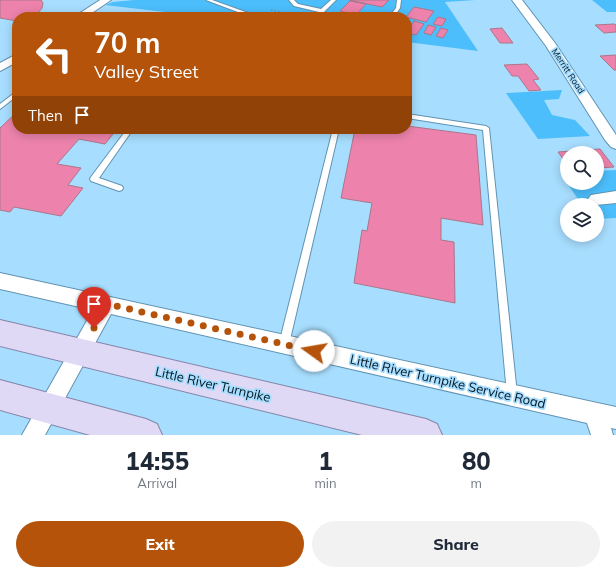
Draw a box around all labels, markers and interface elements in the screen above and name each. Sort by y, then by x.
text: 70 m [94,25,160,60]
icon: left [28,28,80,80]
street label: Merritt Road [550,46,587,95]
text: Valley Street [94,60,199,83]
icon: arrive [71,104,93,126]
text: Then [28,106,63,125]
map controls [560,146,604,242]
button: search [560,146,604,190]
button: layers [560,198,604,242]
pin [77,287,111,328]
icon: arrive [83,293,105,315]
position arrow [293,330,335,372]
street label: Little River Turnpike Service Road [349,351,547,411]
street label: Little River Turnpike [154,363,272,405]
text: 14:55 [125,446,189,476]
text: 1 [318,446,333,476]
text: 80 [462,446,491,476]
text: Arrival [137,475,177,491]
text: min [314,475,337,491]
text: m [471,475,482,491]
button: Exit [16,521,304,567]
button: Share [312,521,600,567]

